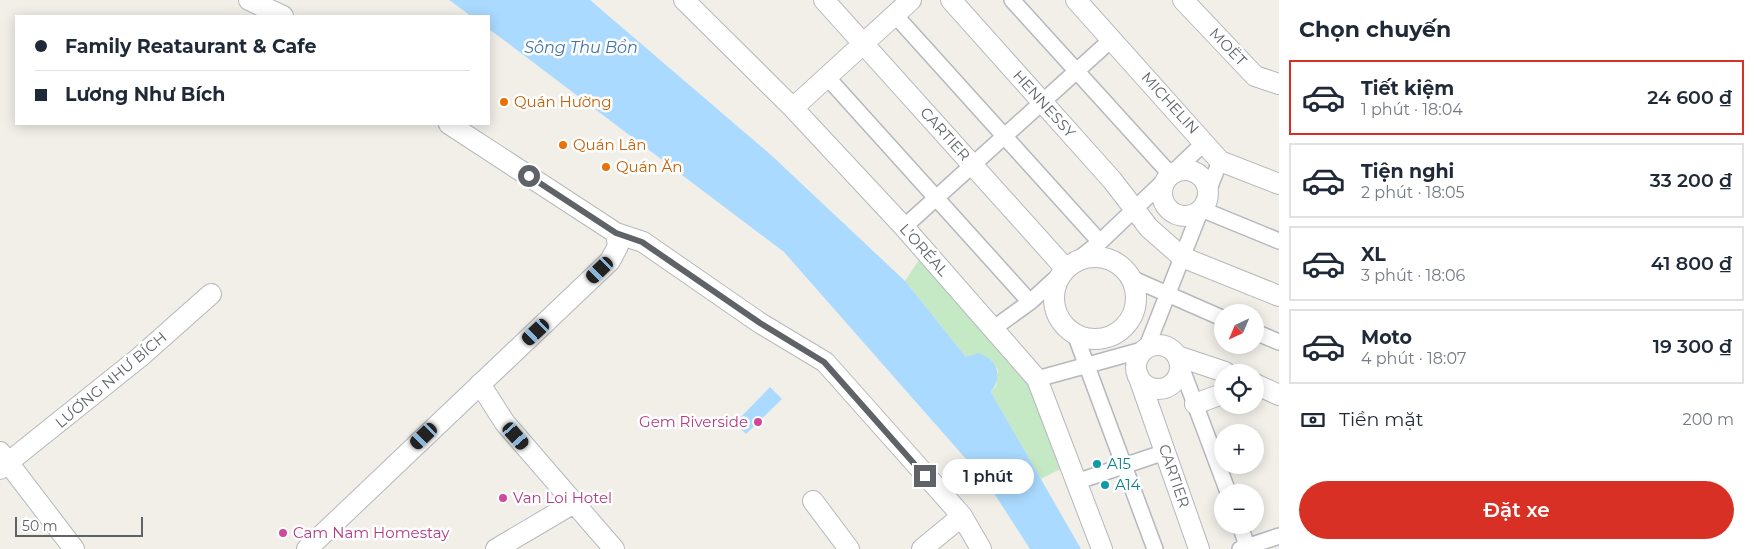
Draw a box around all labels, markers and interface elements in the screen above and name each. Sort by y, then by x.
text: Chọn chuyến [1299,16,1451,43]
street label: MOËT [1206,24,1251,70]
text: Family Reataurant & Cafe [65,35,317,58]
water label: Sông Thu Bồn [524,38,638,57]
street label: HENNESSY [1009,66,1080,142]
street label: MICHELIN [1137,68,1203,138]
icon: car [1301,75,1346,120]
text: Tiết kiệm [1361,77,1454,100]
text: Lương Như Bích [65,83,225,106]
text: 24 600 ₫ [1647,86,1732,109]
place label: Quán Hường [514,92,611,111]
marker: Quán Hường [498,96,510,108]
text: 1 phút · 18:04 [1361,100,1463,119]
street label: CARTIER [916,103,975,165]
place label: Quán Lân [573,135,646,154]
marker: Quán Lân [557,139,569,151]
place label: Quán Ăn [616,157,682,176]
icon: car [1301,158,1346,203]
text: Tiện nghi [1361,160,1454,183]
marker: Quán Ăn [600,161,612,173]
route start [518,165,540,187]
text: 33 200 ₫ [1650,169,1732,192]
text: 2 phút · 18:05 [1361,183,1465,202]
street label: L’ORÉAL [896,219,953,280]
icon: car [1301,241,1346,286]
text: XL [1361,243,1386,266]
text: 41 800 ₫ [1651,252,1732,275]
car [583,254,616,286]
text: 3 phút · 18:06 [1361,266,1465,285]
north arrow [1214,304,1264,354]
map controls [1214,304,1264,534]
car [519,316,552,348]
icon: car [1301,324,1346,369]
text: Moto [1361,326,1412,349]
street label: LƯƠNG NHƯ BÍCH [51,327,170,432]
text: 19 300 ₫ [1653,335,1732,358]
text: 4 phút · 18:07 [1361,349,1466,368]
button: locate [1214,364,1264,414]
icon: cash [1299,406,1327,434]
text: Tiền mặt [1339,408,1423,431]
text: 200 m [1683,410,1734,429]
place label: Gem Riverside [639,412,748,431]
marker: Gem Riverside [752,416,764,428]
car [407,420,440,452]
car [500,420,531,452]
button: + [1214,424,1264,474]
street label: CARTIER [1155,442,1194,510]
place label: A15 [1107,454,1131,473]
callout: 1 phút [942,458,1035,494]
marker: A15 [1091,458,1103,470]
route end [914,465,936,487]
text: 1 phút [963,467,1013,486]
place label: A14 [1115,475,1141,494]
marker: A14 [1099,479,1111,491]
button: Đặt xe [1299,481,1734,539]
button: − [1214,484,1264,534]
place label: Van Loi Hotel [513,488,612,507]
marker: Van Loi Hotel [497,492,509,504]
scale bar [15,514,142,537]
text: 50 m [22,517,58,535]
place label: Cam Nam Homestay [293,523,450,542]
marker: Cam Nam Homestay [277,527,289,539]

